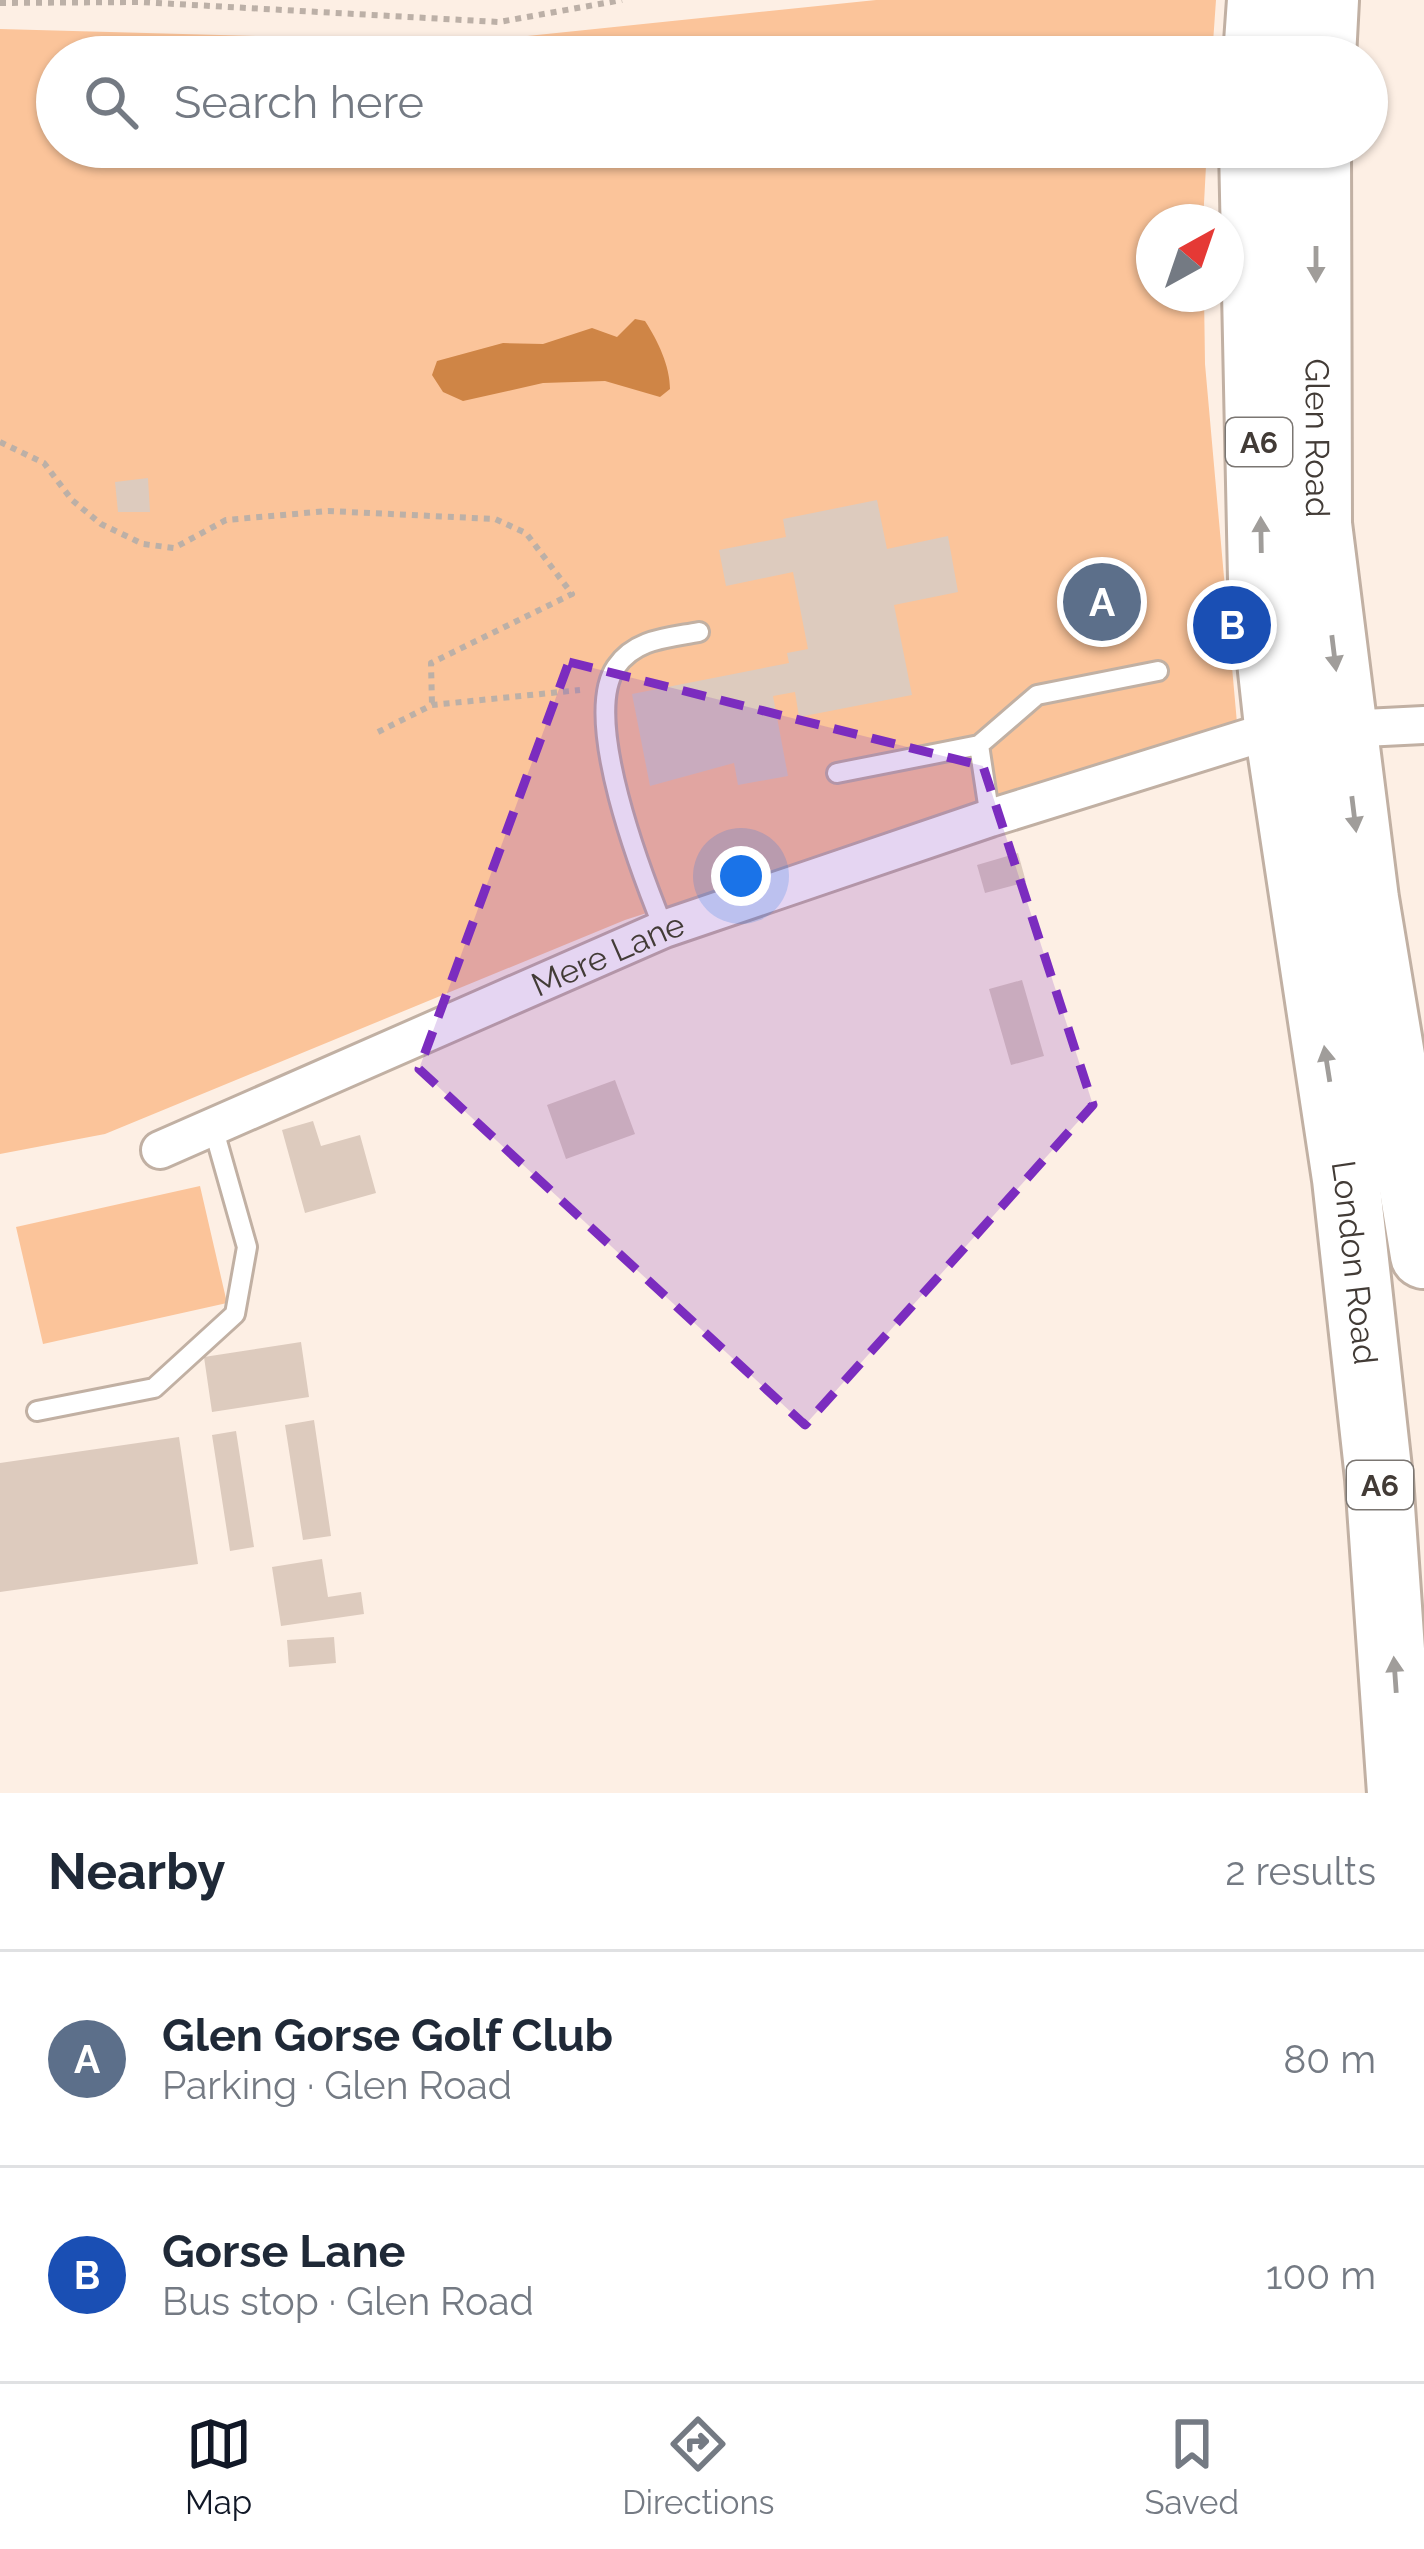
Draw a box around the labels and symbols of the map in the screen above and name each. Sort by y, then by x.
north arrow [1136,204,1244,312]
one-way arrow [1306,246,1326,284]
street label: Glen Road [1298,359,1337,517]
road number: A6 [1226,418,1292,466]
one-way arrow [1252,515,1271,553]
pin: A [1063,557,1141,647]
pin: B [1193,580,1271,670]
one-way arrow [1324,635,1343,672]
one-way arrow [1345,796,1364,833]
your location [711,846,771,906]
street label: Mere Lane [525,904,689,1004]
one-way arrow [1317,1045,1336,1082]
street label: London Road [1324,1158,1386,1366]
road number: A6 [1347,1461,1413,1509]
one-way arrow [1386,1656,1405,1693]

